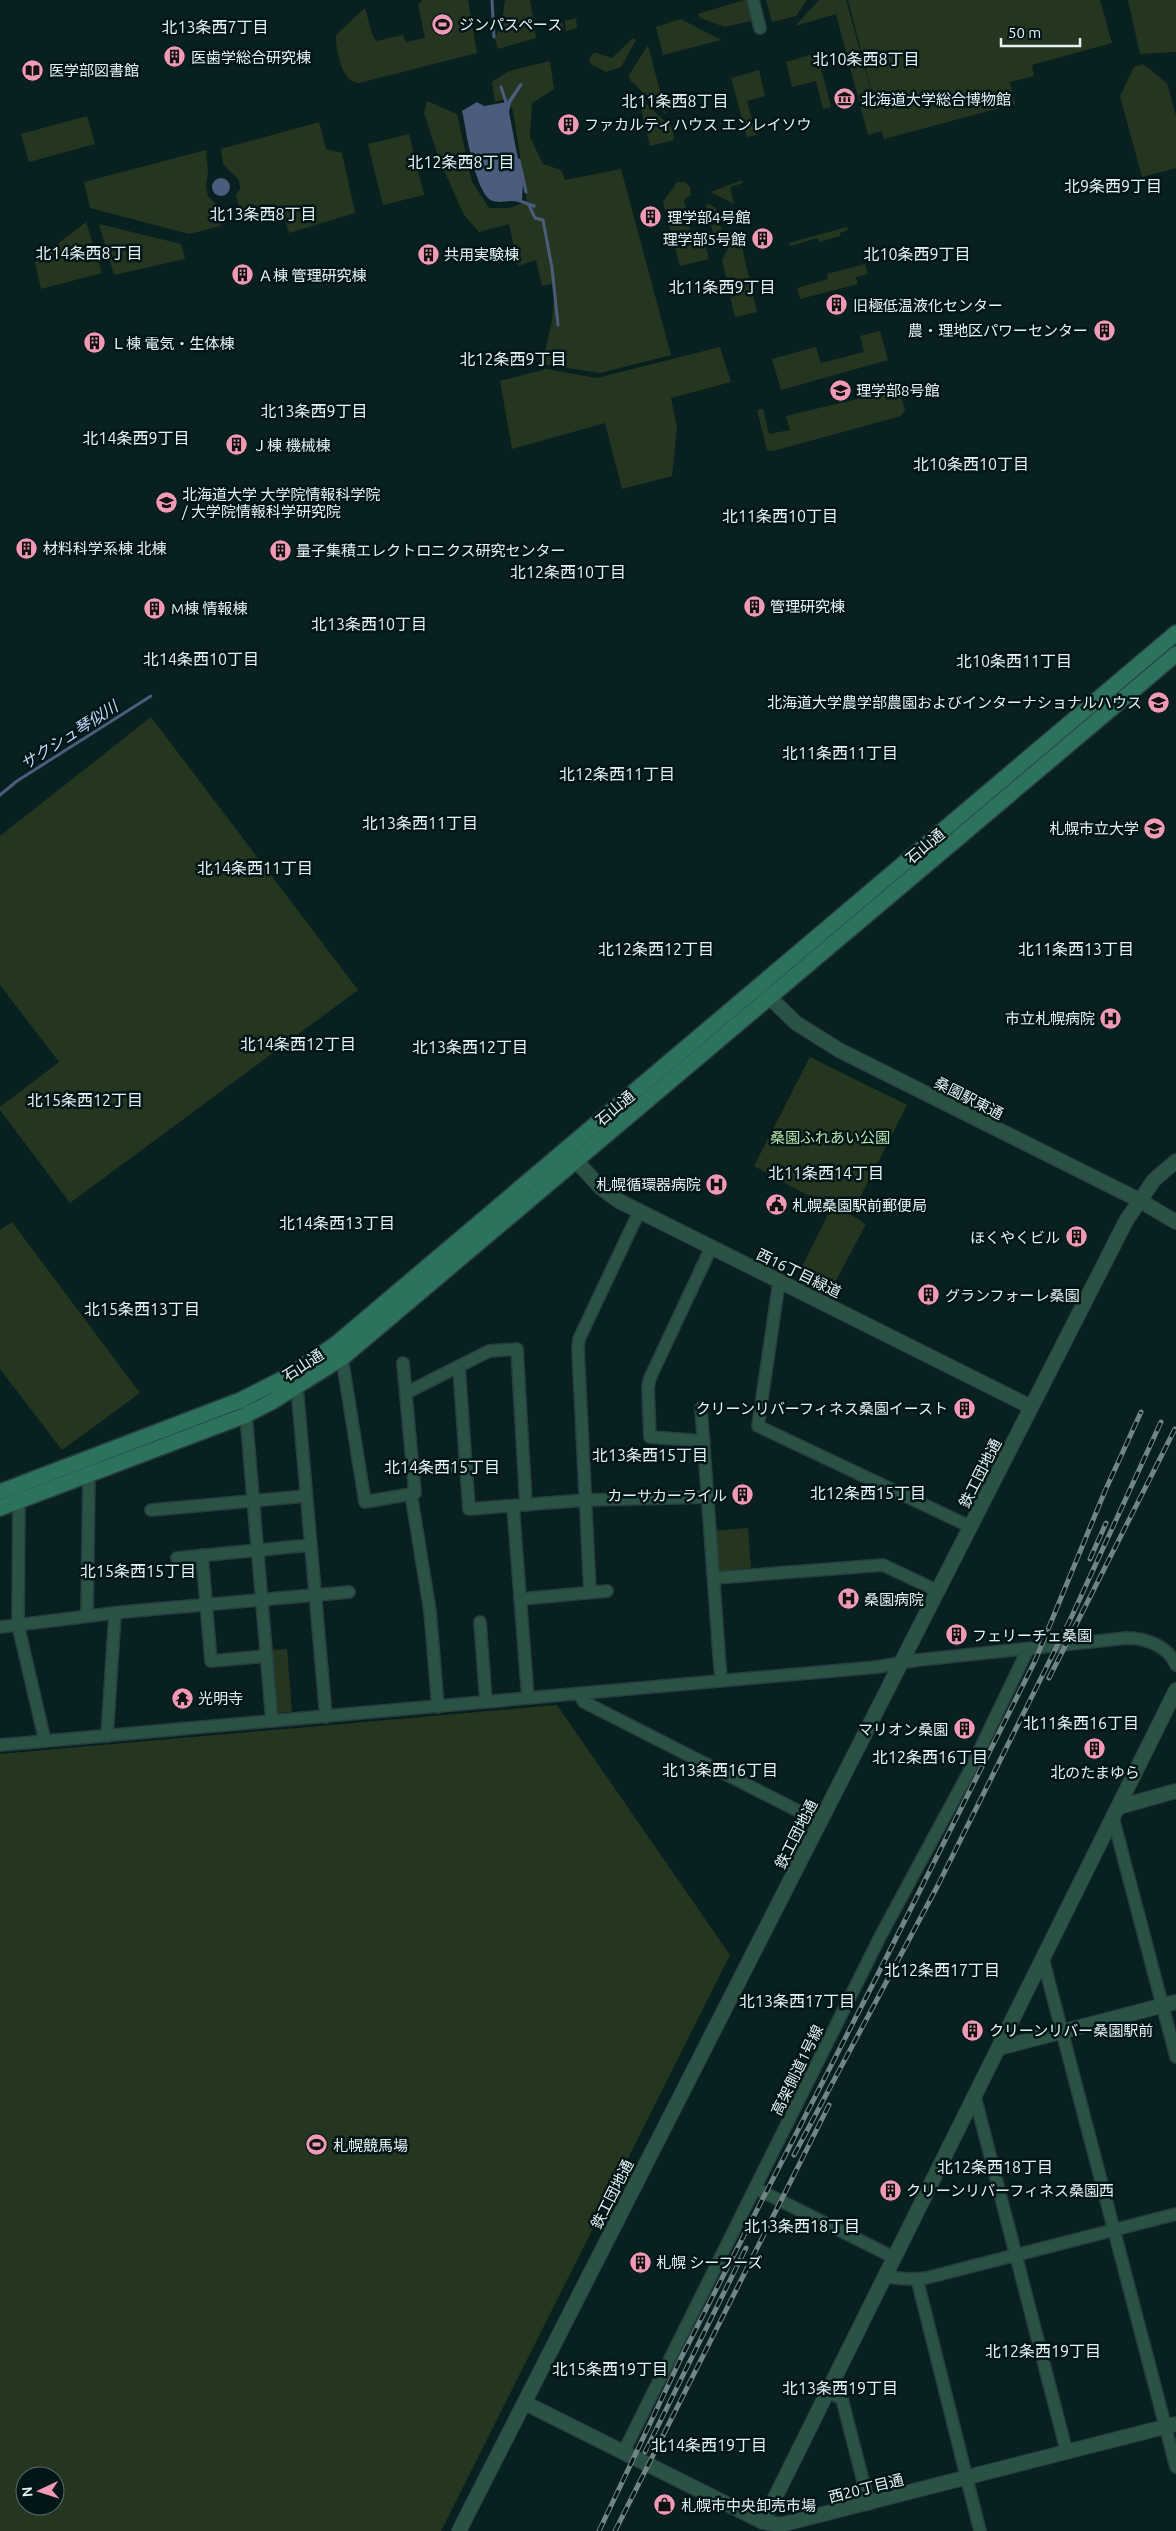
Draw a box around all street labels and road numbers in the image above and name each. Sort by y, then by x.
street label: 石山通 [902,825,948,867]
street label: 桑園駅東通 [932,1073,1006,1123]
street label: 石山通 [592,1087,638,1129]
street label: 西16丁目緑道 [754,1245,844,1301]
street label: 石山通 [279,1346,327,1384]
street label: 鉄工団地通 [955,1436,1005,1510]
street label: 鉄工団地通 [771,1797,821,1871]
street label: 高架側道1号線 [768,2022,826,2118]
street label: 鉄工団地通 [587,2157,637,2231]
street label: 西20丁目通 [827,2470,905,2506]

